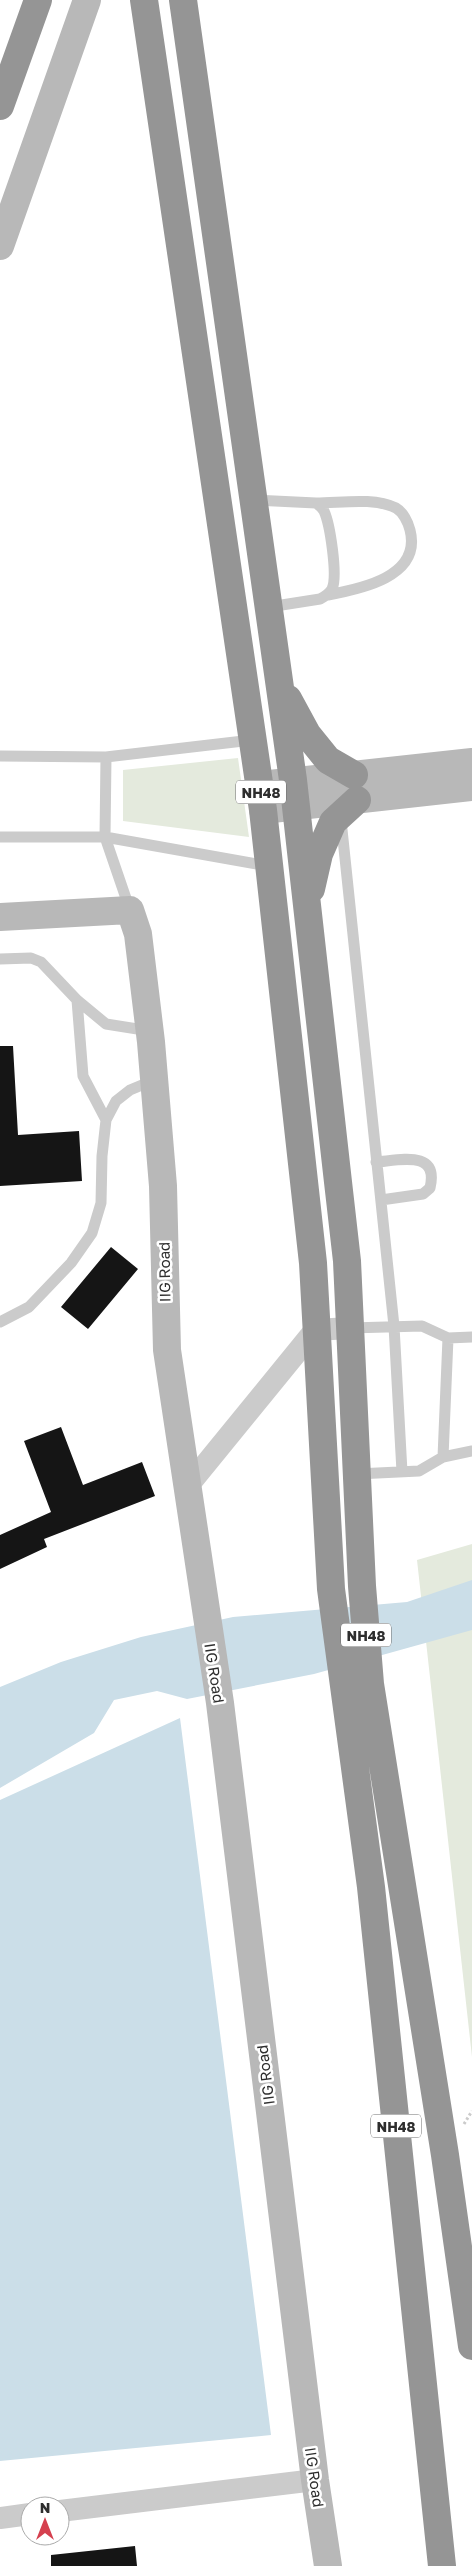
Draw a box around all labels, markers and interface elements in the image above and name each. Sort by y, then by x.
road number: NH48 [236,780,286,804]
street label: IIG Road [154,1242,174,1302]
road number: NH48 [341,1624,391,1646]
street label: IIG Road [201,1642,229,1704]
street label: IIG Road [252,2044,278,2106]
road number: NH48 [371,2114,421,2138]
street label: IIG Road [302,2446,328,2508]
north arrow [20,2496,70,2546]
text: N [40,2499,50,2516]

